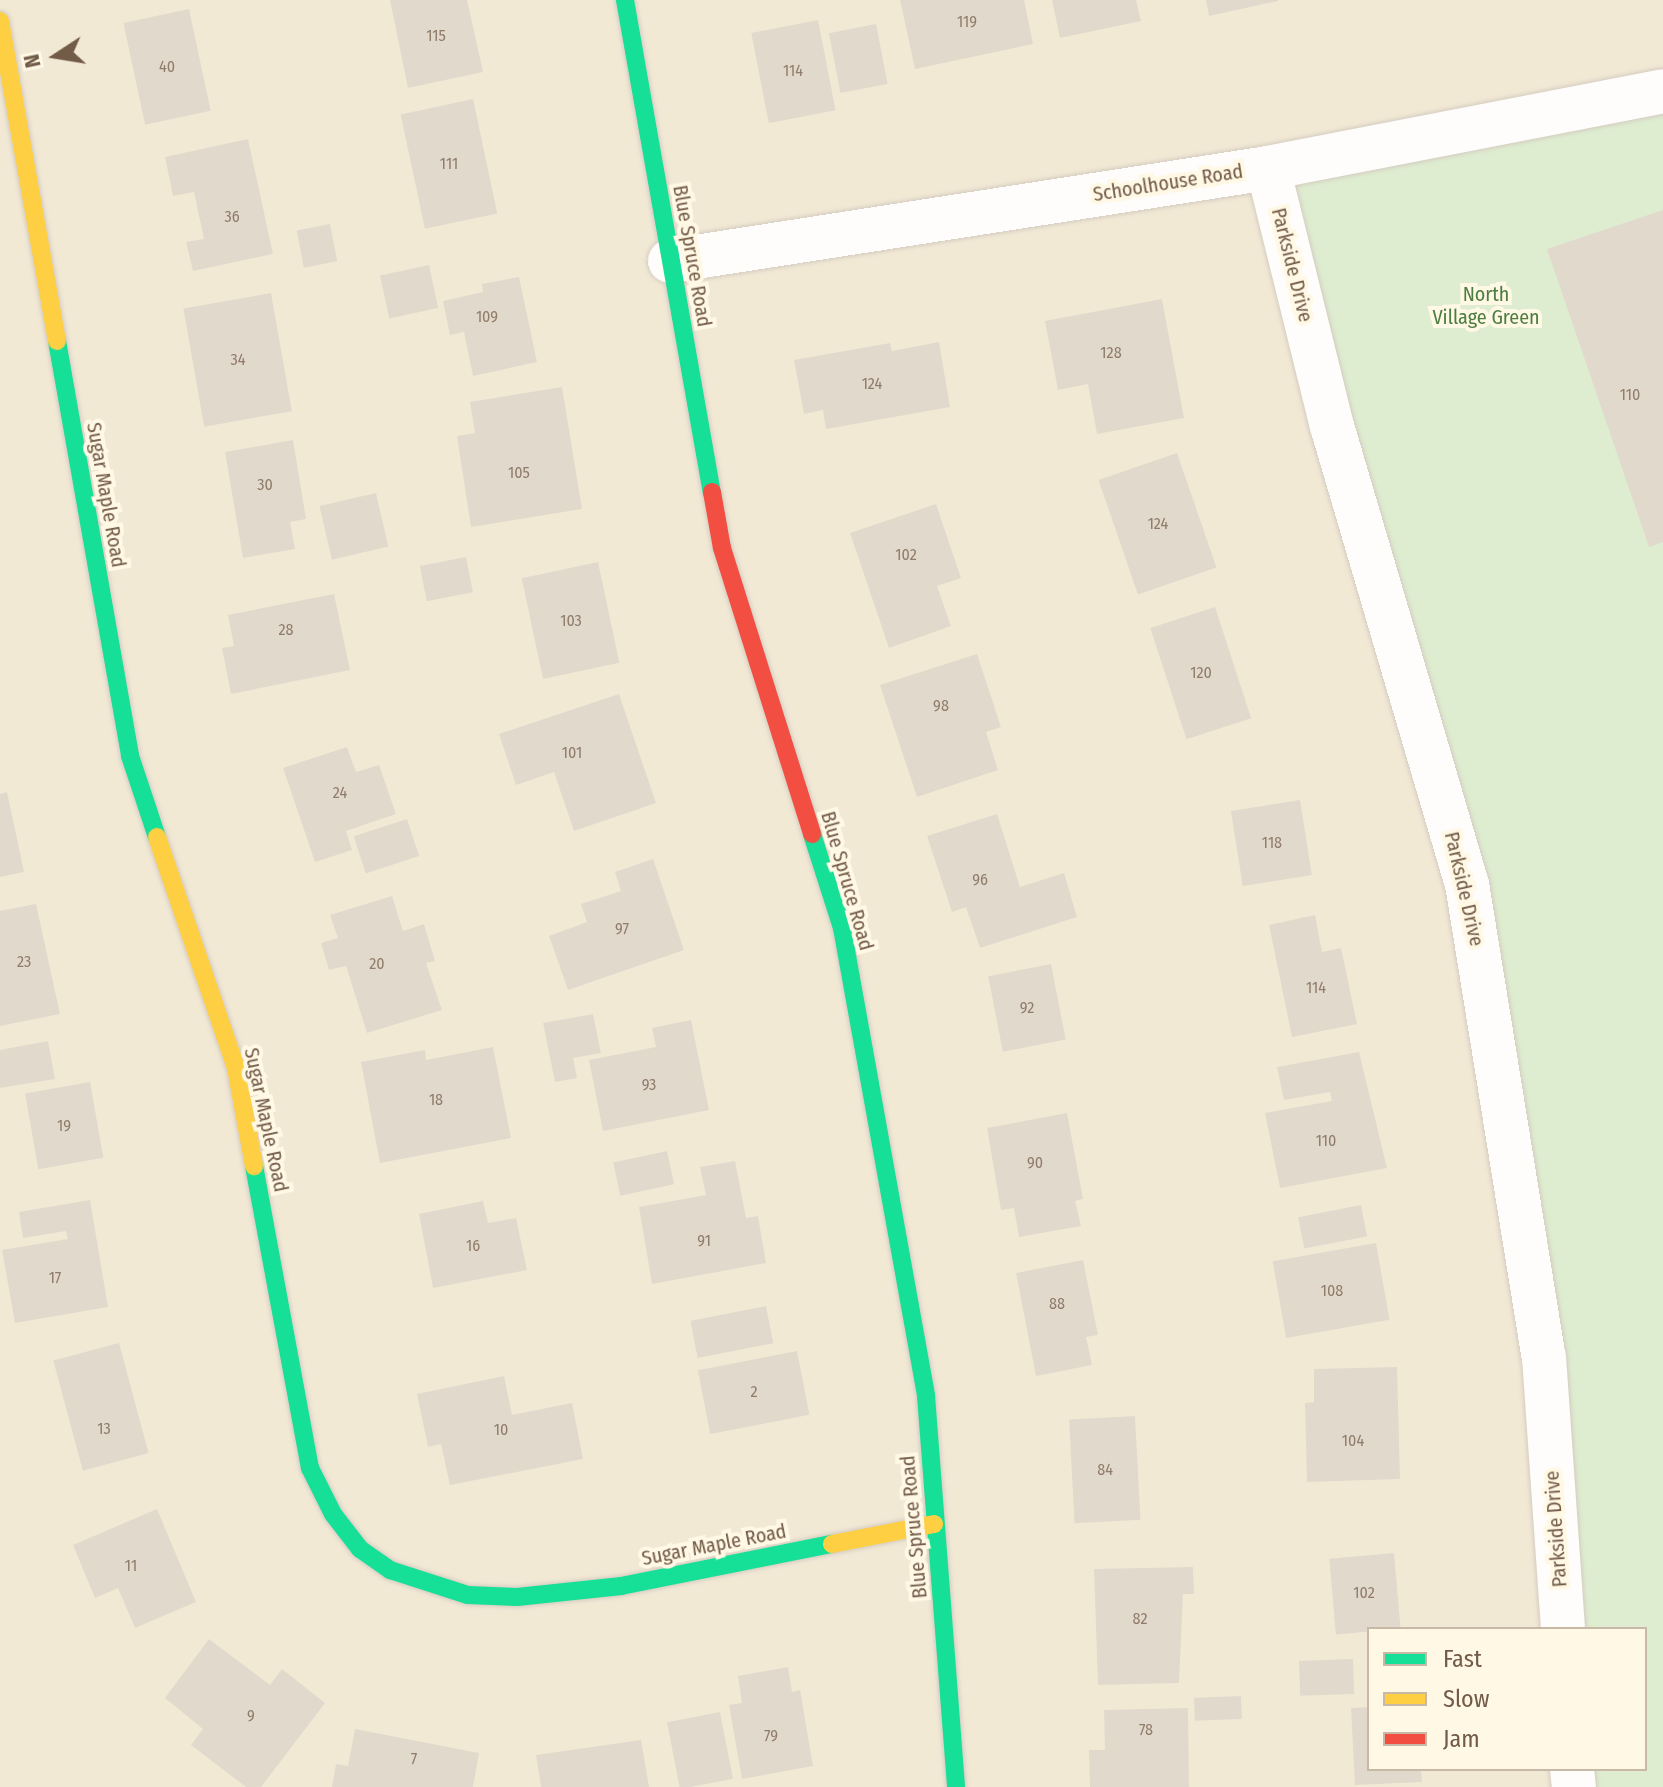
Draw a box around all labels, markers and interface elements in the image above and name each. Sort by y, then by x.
house number: 119 [957,12,977,32]
north arrow [16,16,96,96]
house number: 115 [426,26,446,46]
text: N [17,52,47,70]
house number: 40 [159,57,175,77]
house number: 114 [783,61,803,81]
house number: 111 [440,154,458,174]
street label: Schoolhouse Road [1091,159,1245,207]
street label: Blue Spruce Road [668,183,716,329]
street label: Parkside Drive [1266,206,1318,324]
house number: 36 [224,207,240,227]
park label: North Village Green [1432,283,1540,330]
house number: 109 [476,307,498,327]
house number: 128 [1100,343,1122,363]
house number: 34 [231,350,245,370]
house number: 124 [862,374,882,394]
house number: 110 [1620,385,1640,405]
street label: Sugar Maple Road [81,421,131,569]
house number: 105 [508,463,530,483]
house number: 30 [257,475,273,495]
house number: 124 [1148,514,1168,534]
house number: 102 [895,545,917,565]
house number: 103 [560,611,582,631]
house number: 28 [278,620,294,640]
house number: 120 [1190,663,1212,683]
house number: 98 [933,696,949,716]
house number: 101 [562,743,582,763]
house number: 24 [333,783,347,803]
street label: Blue Spruce Road [816,809,878,953]
street label: Parkside Drive [1439,829,1489,949]
house number: 118 [1262,833,1282,853]
house number: 96 [972,870,988,890]
house number: 97 [615,919,629,939]
house number: 23 [17,952,31,972]
house number: 20 [369,954,385,974]
house number: 114 [1306,978,1326,998]
house number: 92 [1020,998,1034,1018]
street label: Sugar Maple Road [239,1046,293,1194]
house number: 93 [642,1075,656,1095]
house number: 18 [429,1090,443,1110]
house number: 19 [57,1116,71,1136]
house number: 110 [1316,1131,1336,1151]
house number: 90 [1027,1153,1043,1173]
house number: 91 [697,1231,711,1251]
house number: 16 [466,1236,480,1256]
house number: 17 [49,1268,61,1288]
house number: 108 [1321,1281,1343,1301]
house number: 88 [1049,1294,1065,1314]
house number: 2 [750,1382,758,1402]
house number: 13 [97,1419,111,1439]
house number: 10 [494,1420,508,1440]
house number: 104 [1342,1431,1364,1451]
street label: Blue Spruce Road [896,1454,932,1600]
house number: 84 [1097,1460,1113,1480]
street label: Parkside Drive [1540,1470,1572,1588]
street label: Sugar Maple Road [640,1519,788,1571]
house number: 11 [125,1556,137,1576]
house number: 102 [1353,1583,1375,1603]
house number: 82 [1133,1609,1147,1629]
legend [1367,1627,1647,1771]
text: Fast [1443,1645,1482,1673]
text: Slow [1443,1685,1489,1713]
house number: 9 [247,1706,255,1726]
house number: 78 [1139,1720,1153,1740]
text: Jam [1443,1725,1480,1753]
house number: 79 [764,1726,778,1746]
house number: 7 [411,1749,417,1769]

